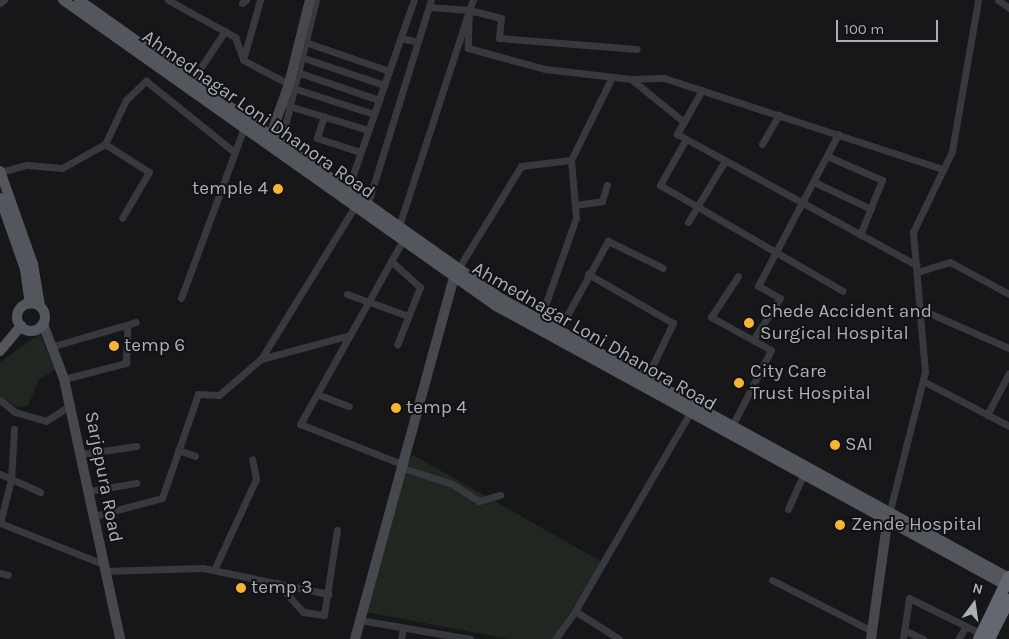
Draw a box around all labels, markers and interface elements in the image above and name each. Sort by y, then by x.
scale bar [839,10,942,42]
text: 100 m [844,20,884,38]
street label: Ahmednagar Loni Dhanora Road [137,26,379,204]
place label: temple 4 [192,178,268,200]
marker: temple 4 [272,183,284,195]
street label: Ahmednagar Loni Dhanora Road [468,258,720,416]
place label: Chede Accident and Surgical Hospital [760,301,932,345]
marker: Chede Accident and Surgical Hospital [742,316,756,330]
place label: temp 6 [124,335,185,357]
marker: temp 6 [108,340,120,352]
place label: City Care Trust Hospital [750,361,871,405]
marker: City Care Trust Hospital [732,376,746,390]
place label: temp 4 [406,397,467,419]
marker: temp 4 [390,402,402,414]
street label: Sarjepura Road [79,410,127,544]
place label: SAI [845,434,873,456]
marker: SAI [829,439,841,451]
place label: Zende Hospital [851,514,982,536]
marker: Zende Hospital [833,518,847,532]
place label: temp 3 [251,577,313,599]
north arrow [949,579,999,629]
text: N [971,579,985,598]
marker: temp 3 [235,582,247,594]

